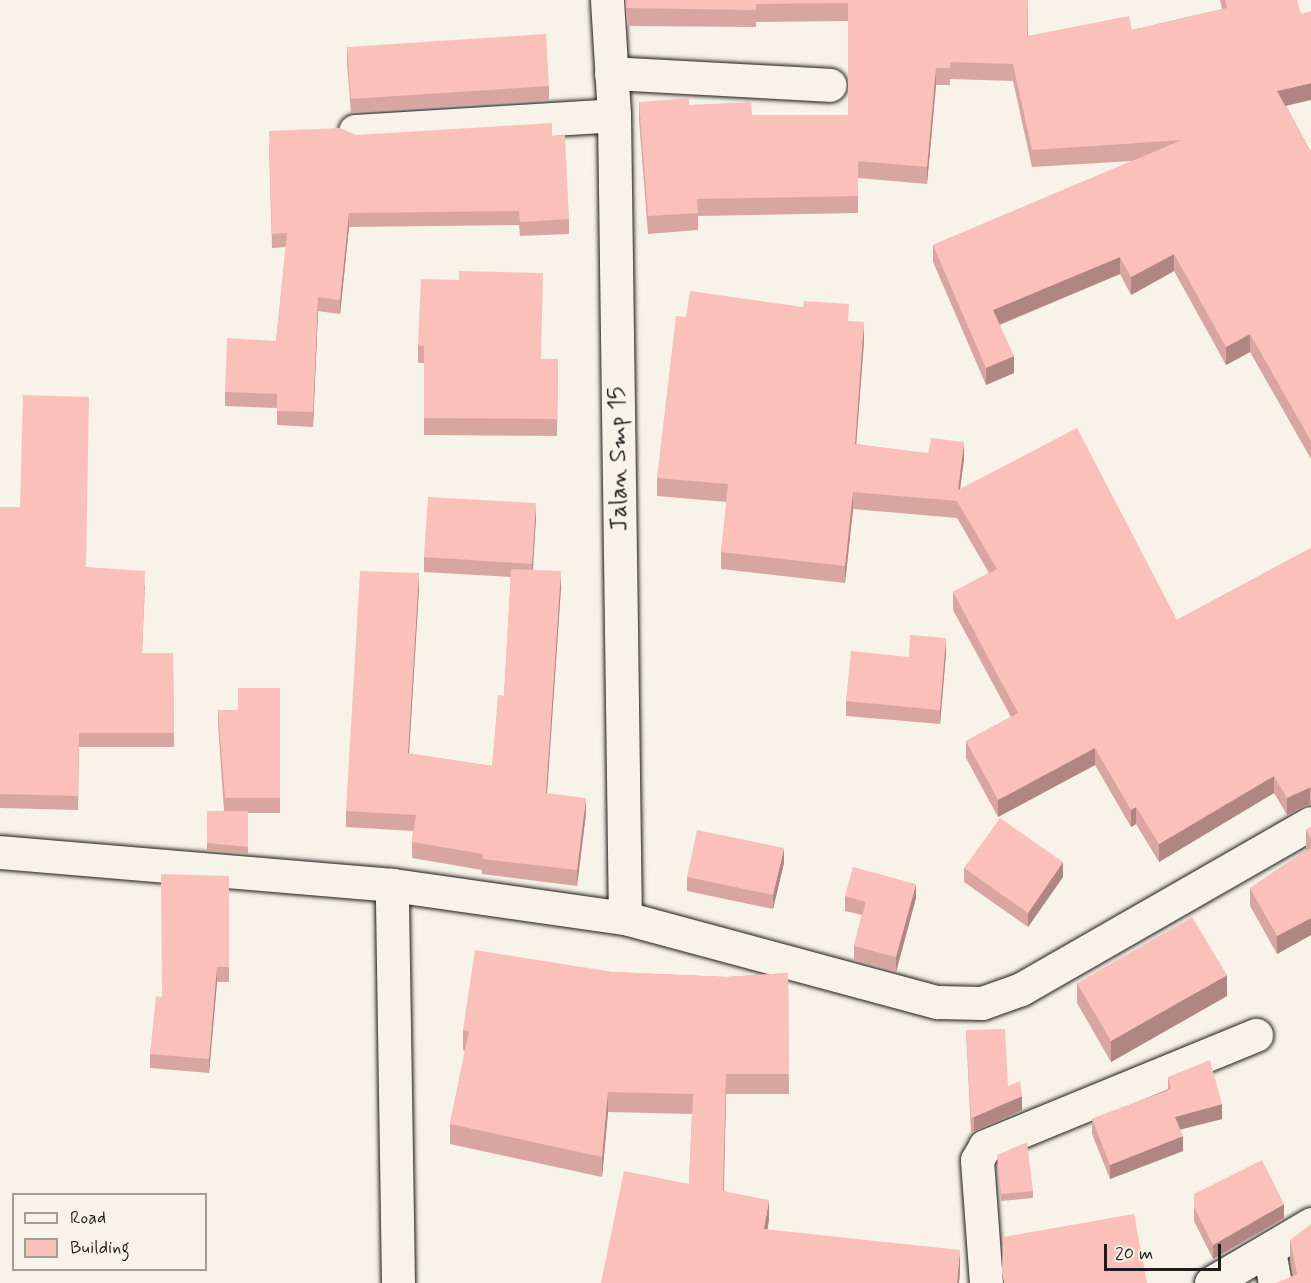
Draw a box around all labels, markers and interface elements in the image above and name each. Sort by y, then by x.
street label: Jalan Smp 15 [603,386,635,532]
legend [12,1193,207,1271]
text: Road [70,1206,106,1230]
scale bar [1107,1232,1224,1270]
text: Building [70,1236,130,1260]
text: 20 m [1115,1242,1153,1266]

